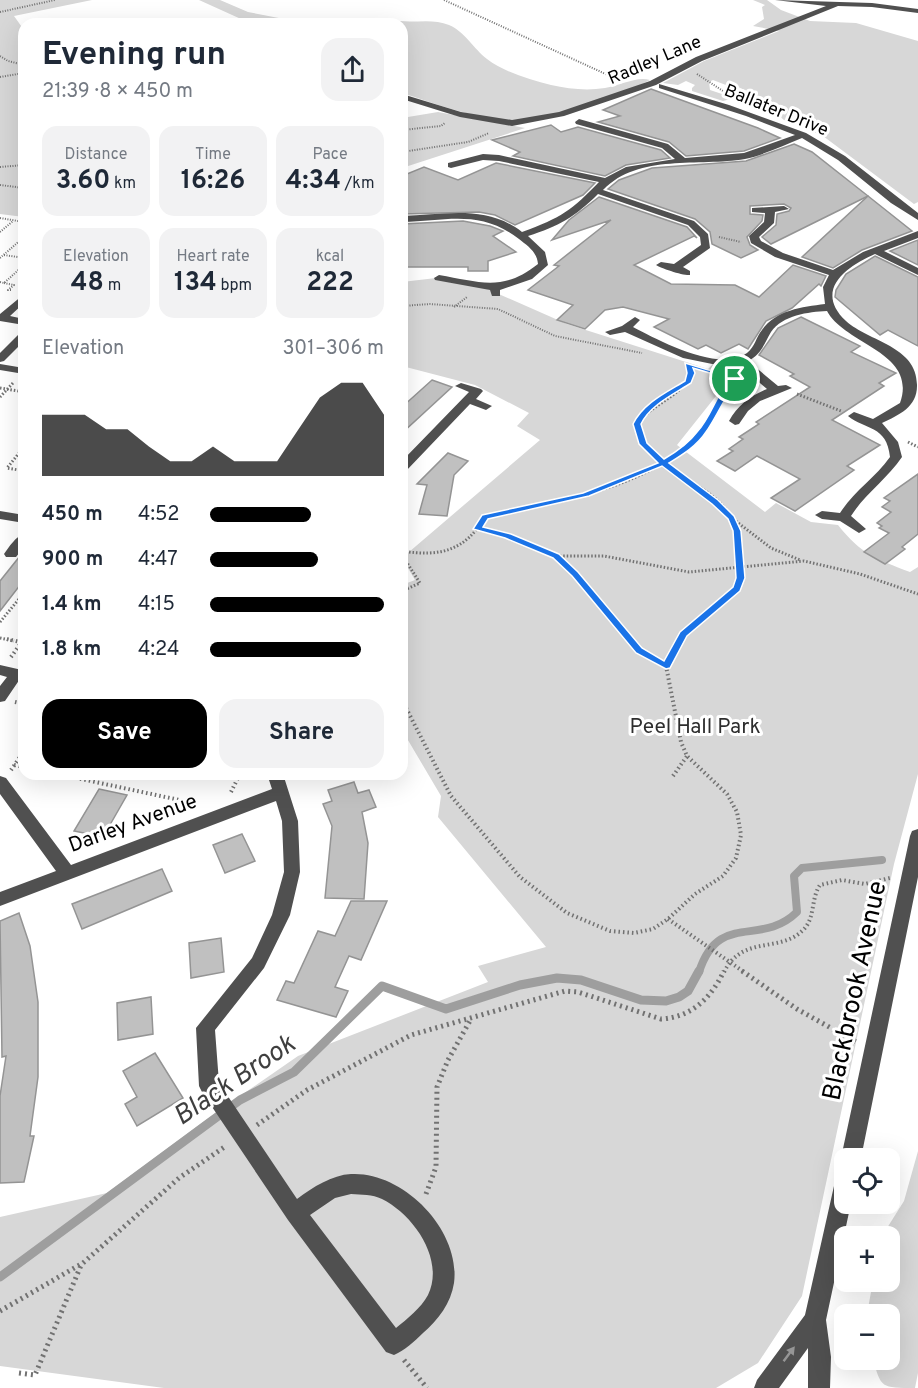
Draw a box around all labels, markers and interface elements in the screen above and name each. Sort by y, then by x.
street label: Radley Lane [605,31,705,91]
text: Evening run [42,35,226,77]
button: share [321,38,384,101]
text: 21:39 · 8 × 450 m [42,79,193,105]
street label: Ballater Drive [720,80,832,142]
text: Distance [65,145,127,165]
text: Time [195,145,231,165]
text: Pace [312,145,348,165]
text: 3.60 [56,165,110,198]
text: 16:26 [181,165,245,198]
text: 4:34 [286,165,341,198]
text: km [110,174,136,194]
text: /km [341,174,374,194]
text: Elevation [63,247,129,267]
text: Heart rate [176,247,250,267]
text: kcal [316,247,344,267]
text: 48 [71,267,104,300]
text: 134 [174,267,217,300]
text: 222 [306,267,354,300]
text: m [104,276,121,296]
text: bpm [217,276,252,296]
text: Elevation [42,336,124,362]
text: 301–306 m [283,336,384,362]
pin [709,353,760,404]
icon: arrive [718,362,751,395]
text: 450 m [42,502,103,528]
text: 4:52 [138,502,179,528]
text: 900 m [42,547,103,573]
text: 4:47 [138,547,178,573]
text: 1.4 km [42,592,102,618]
text: 4:15 [138,592,175,618]
text: 1.8 km [42,637,101,663]
text: 4:24 [138,637,179,663]
button: Save [42,699,207,768]
button: Share [219,699,384,768]
park label: Peel Hall Park [629,714,761,741]
street label: Darley Avenue [65,788,201,860]
street label: Blackbrook Avenue [817,878,895,1104]
water label: Black Brook [168,1027,303,1134]
map controls [834,1148,900,1370]
button: locate [834,1148,900,1214]
button: + [834,1226,900,1292]
button: − [834,1304,900,1370]
one-way arrow [783,1346,795,1361]

